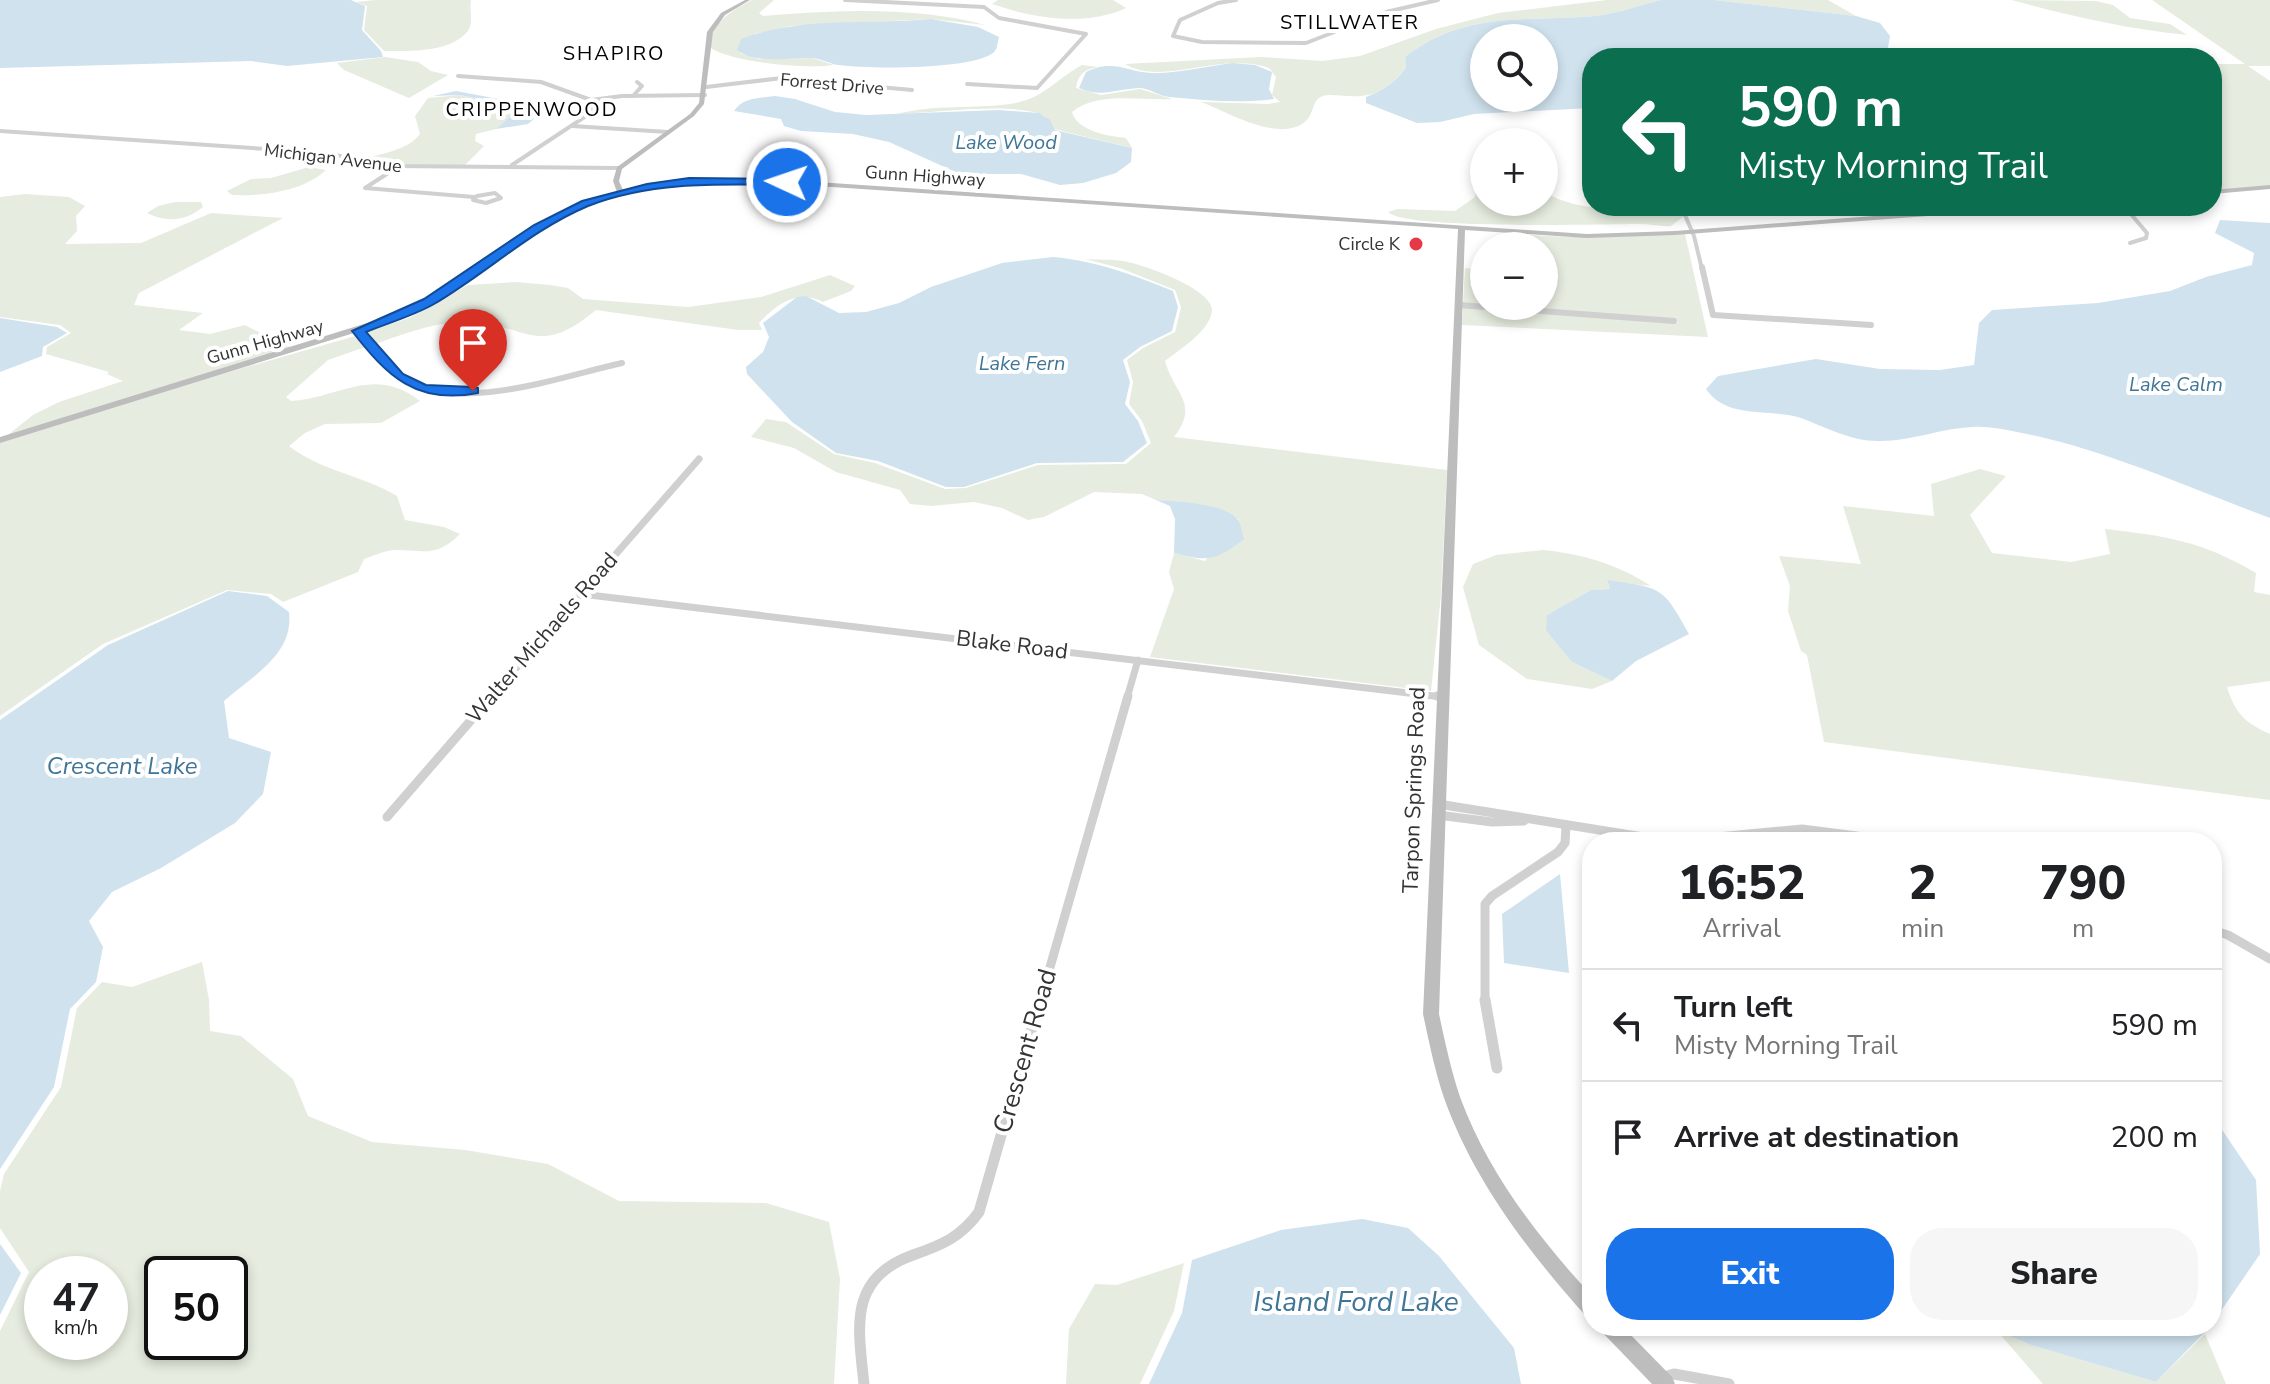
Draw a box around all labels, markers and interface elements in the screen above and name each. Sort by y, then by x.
district label: STILLWATER [1280,9,1420,36]
map controls [1470,24,1558,320]
button: search [1470,24,1558,112]
district label: SHAPIRO [563,40,665,67]
street label: Forrest Drive [779,68,885,100]
text: 590 m [1738,69,1903,146]
icon: left [1606,80,1710,184]
district label: CRIPPENWOOD [446,96,618,123]
button: + [1470,128,1558,216]
water label: Lake Wood [955,129,1057,156]
street label: Michigan Avenue [263,138,403,178]
position arrow [745,140,829,224]
text: Misty Morning Trail [1738,142,2048,191]
street label: Gunn Highway [864,160,987,192]
place label: Circle K [1338,232,1401,256]
button: − [1470,232,1558,320]
marker: Circle K [1407,235,1425,253]
pin [439,309,507,391]
street label: Gunn Highway [204,314,327,370]
icon: arrive [451,321,495,365]
water label: Lake Fern [979,350,1065,377]
water label: Lake Calm [2129,371,2223,398]
street label: Walter Michaels Road [459,546,625,730]
street label: Blake Road [954,623,1070,667]
street label: Tarpon Springs Road [1395,686,1433,894]
water label: Crescent Lake [47,750,198,782]
text: 16:52 [1678,850,1805,916]
text: 2 [1908,850,1937,916]
text: 790 [2040,850,2126,916]
text: Arrival [1702,911,1781,946]
text: min [1901,911,1944,946]
text: m [2072,911,2094,946]
street label: Crescent Road [985,965,1065,1137]
text: Turn left [1674,987,1792,1028]
icon: left [1606,1003,1650,1047]
text: 590 m [2111,1005,2198,1046]
text: Misty Morning Trail [1674,1028,1898,1063]
icon: arrive [1606,1115,1650,1159]
text: Arrive at destination [1674,1117,1959,1158]
text: 200 m [2111,1117,2198,1158]
button: Exit [1606,1228,1894,1320]
button: Share [1910,1228,2198,1320]
speed limit sign: 50 [144,1256,248,1360]
text: 47 [52,1271,100,1325]
water label: Island Ford Lake [1253,1283,1459,1321]
text: km/h [54,1314,98,1341]

